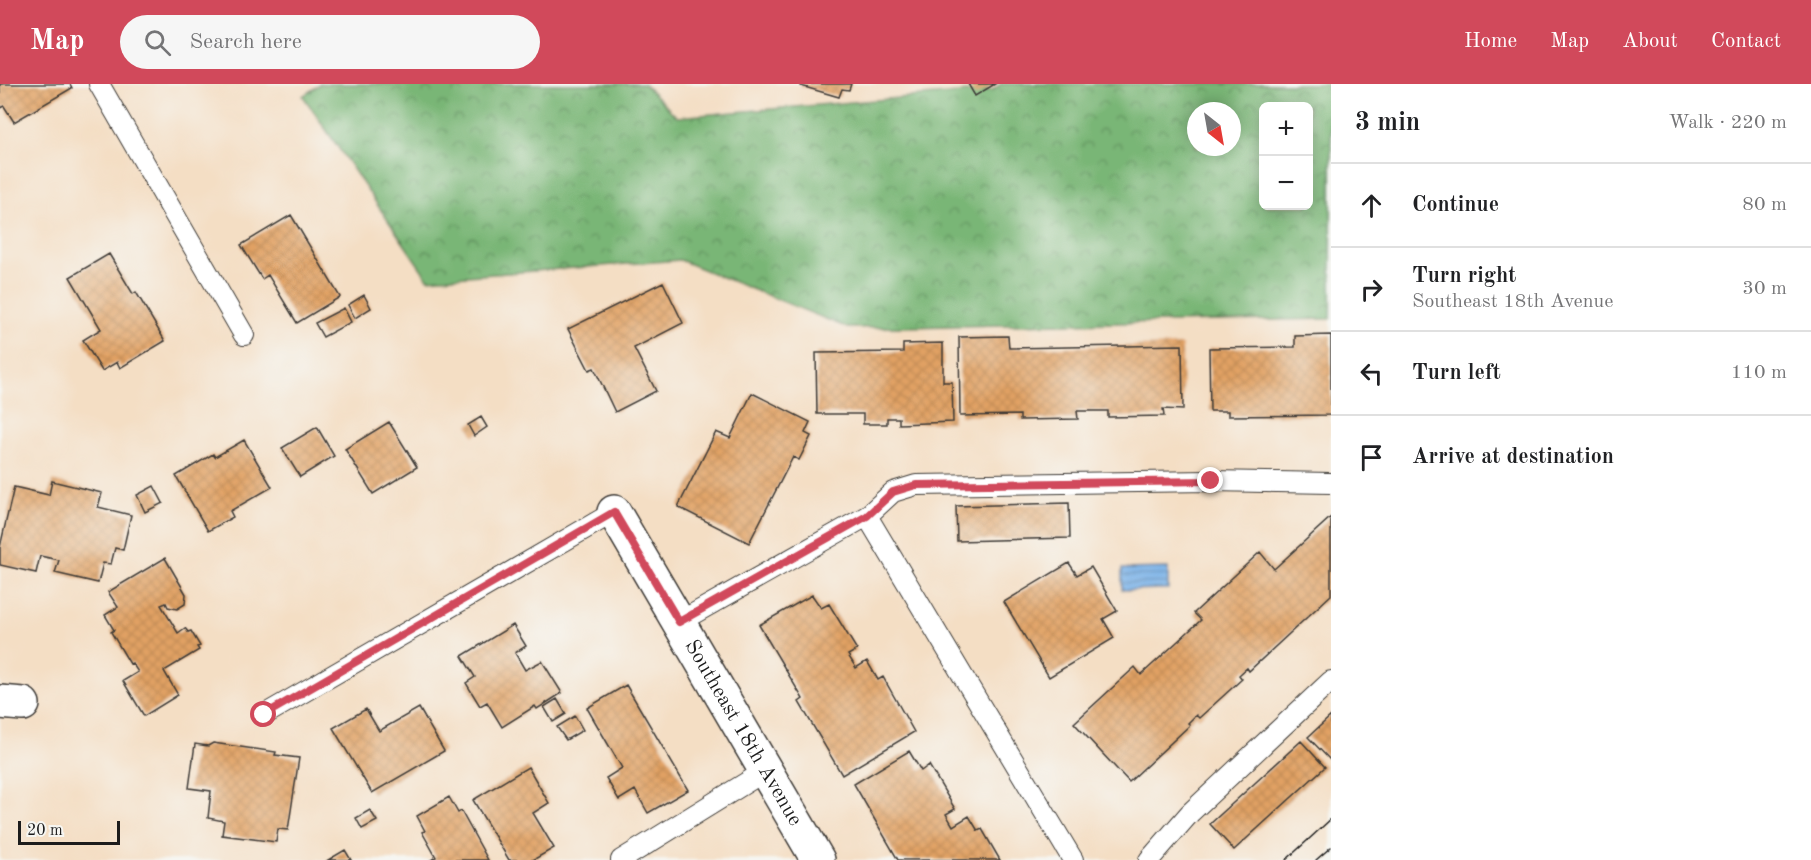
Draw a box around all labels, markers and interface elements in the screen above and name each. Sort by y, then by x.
search box [120,15,540,69]
icon: search [141,26,174,59]
text: Map [30,28,84,56]
text: Search here [189,31,302,53]
text: Home [1464,31,1517,52]
text: Map [1550,31,1589,52]
text: About [1622,31,1678,52]
text: Contact [1711,31,1781,52]
north arrow [1187,102,1241,156]
map controls [1259,102,1313,210]
button: + [1259,102,1313,156]
text: 3 min [1355,110,1420,136]
text: Walk · 220 m [1668,113,1787,133]
button: − [1259,156,1313,210]
icon: ahead [1355,189,1388,222]
text: Continue [1412,194,1499,216]
text: 80 m [1742,195,1787,215]
text: Turn right [1412,265,1516,287]
icon: right [1355,273,1388,306]
text: 30 m [1742,279,1787,299]
text: Southeast 18th Avenue [1412,292,1613,312]
icon: left [1355,357,1388,390]
text: Turn left [1412,362,1501,384]
text: 110 m [1731,363,1787,383]
icon: arrive [1355,441,1388,474]
text: Arrive at destination [1412,446,1614,468]
route end [1197,467,1223,493]
street label: Southeast 18th Avenue [681,636,806,829]
route start [250,701,276,727]
scale bar [18,818,120,846]
text: 20 m [27,823,63,839]

